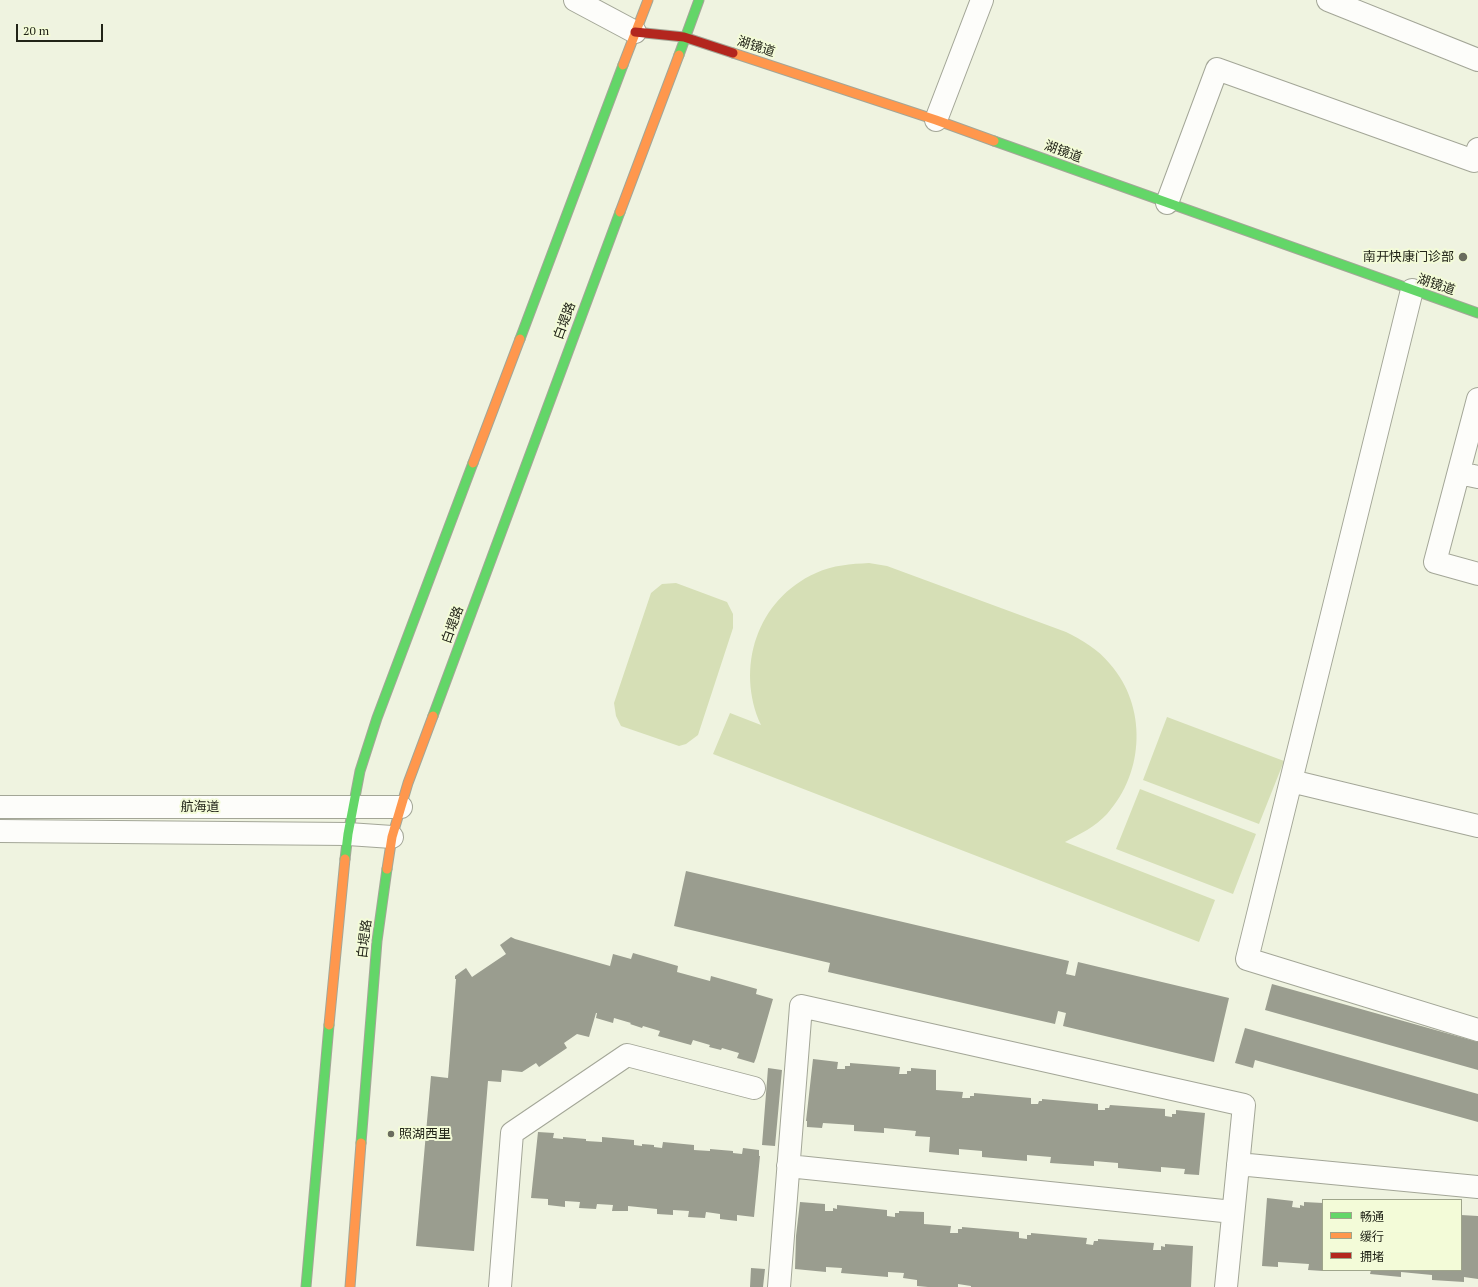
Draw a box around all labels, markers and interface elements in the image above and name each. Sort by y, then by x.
scale bar [18,16,105,42]
text: 20 m [23,23,49,38]
street label: 湖镜道 [735,34,777,60]
street label: 湖镜道 [1042,138,1084,166]
place label: 南开快康门诊部 [1363,249,1454,265]
marker: 南开快康门诊部 [1457,251,1469,263]
street label: 湖镜道 [1415,271,1457,299]
street label: 白堤路 [551,300,579,342]
street label: 白堤路 [439,604,467,646]
street label: 航海道 [181,799,219,815]
street label: 白堤路 [355,919,375,959]
place label: 照湖西里 [399,1126,451,1142]
marker: 照湖西里 [386,1129,396,1139]
legend [1322,1199,1462,1271]
text: 畅通 [1360,1209,1384,1224]
text: 缓行 [1360,1229,1384,1244]
text: 拥堵 [1360,1249,1384,1264]

